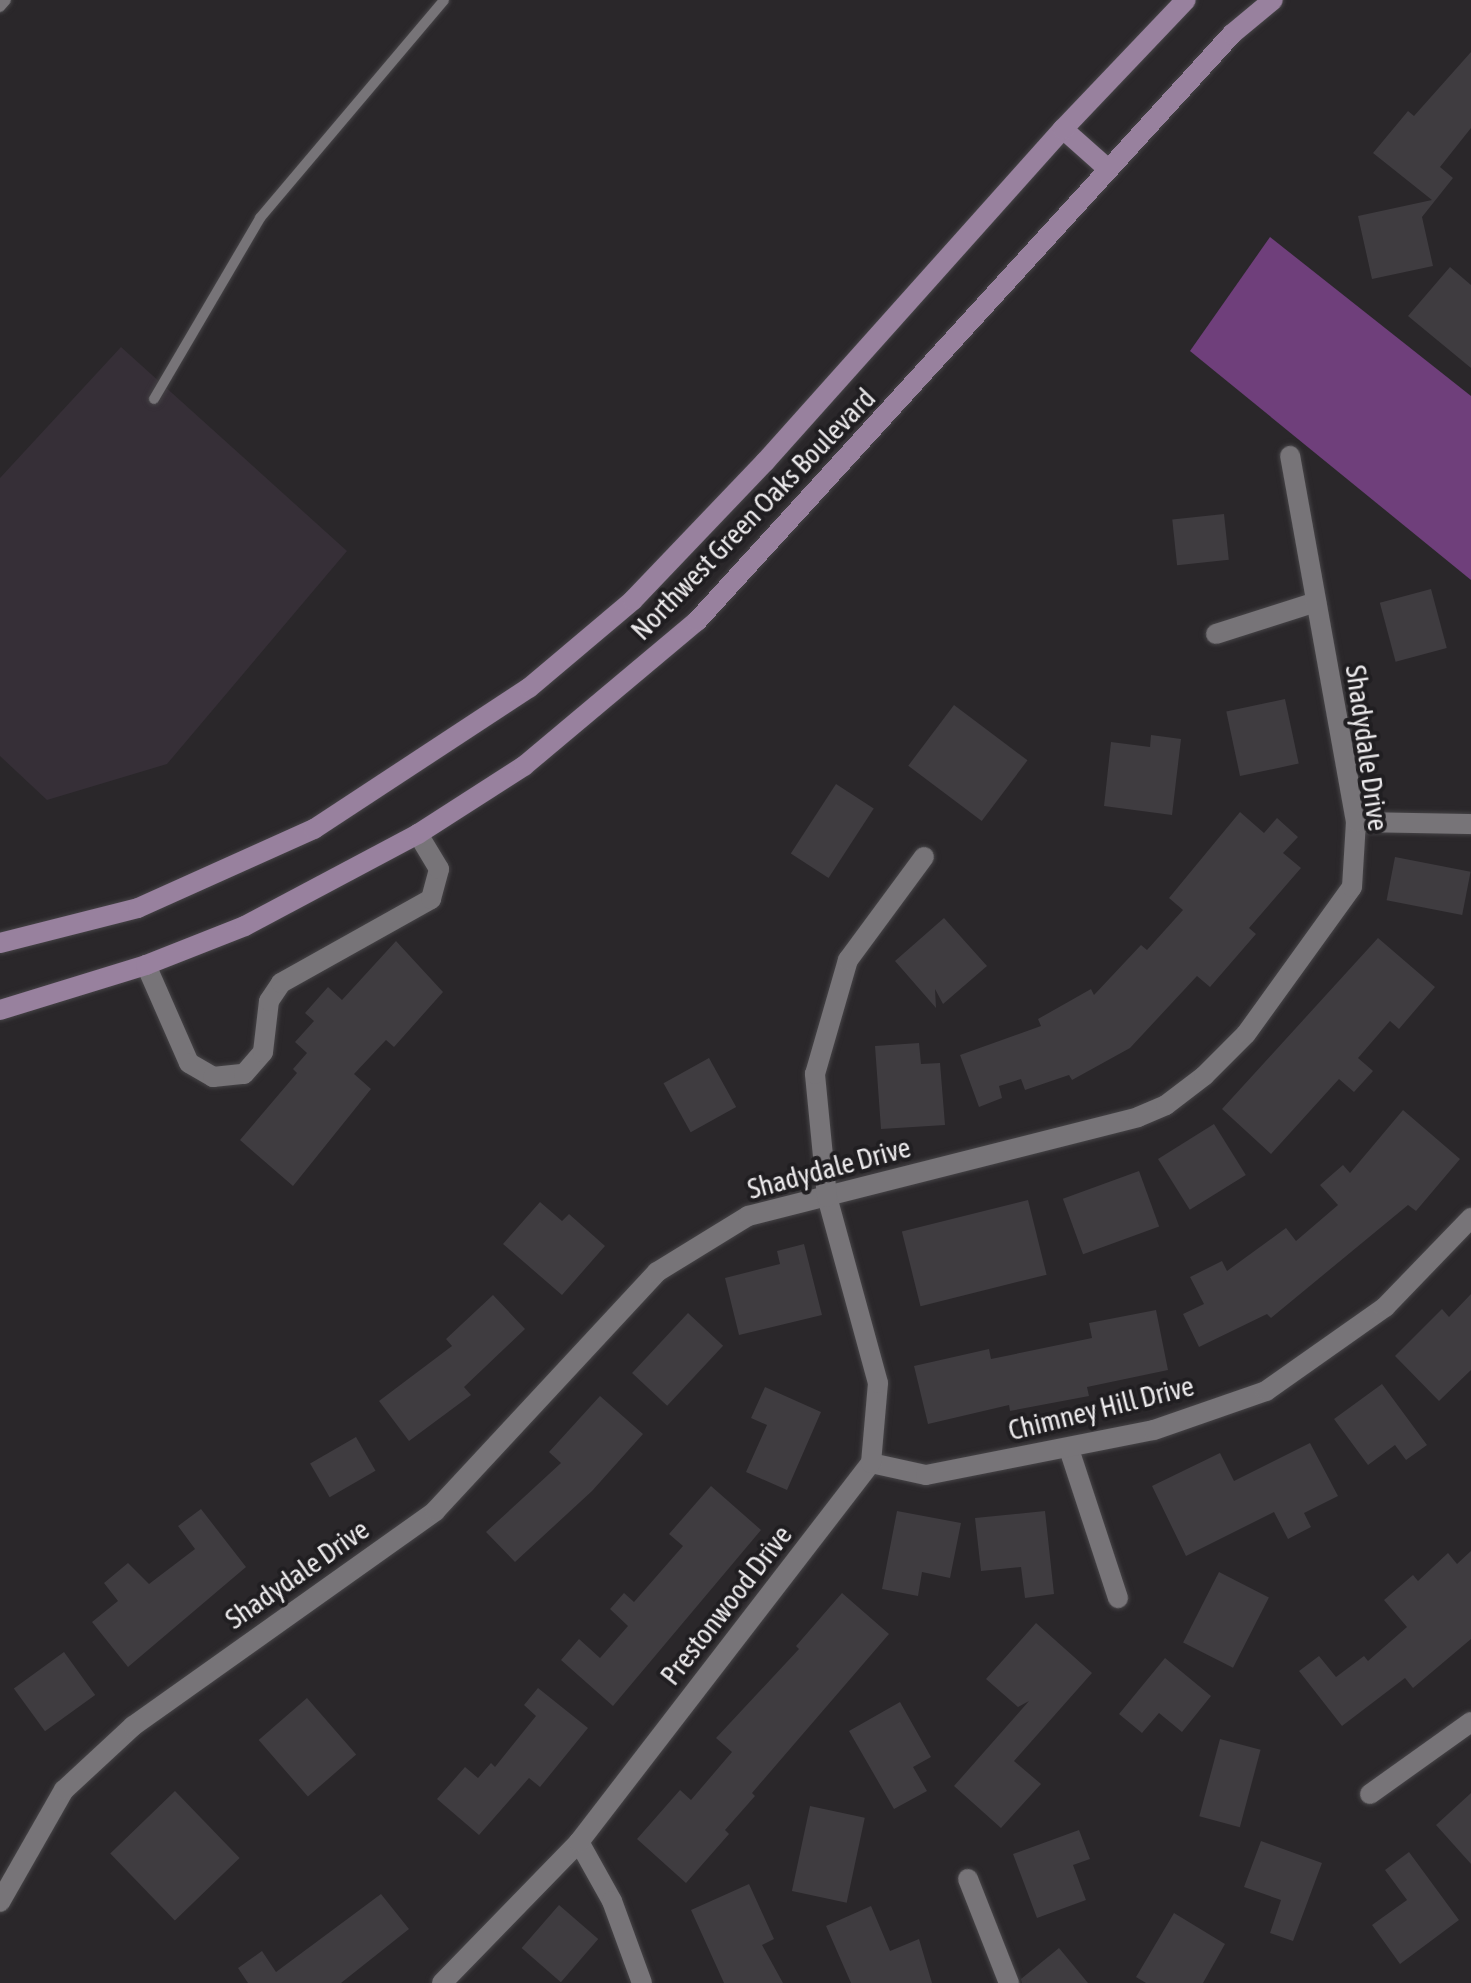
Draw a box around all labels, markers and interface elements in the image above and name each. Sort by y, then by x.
street label: Northwest Green Oaks Boulevard [624,381,882,647]
street label: Shadydale Drive [1339,663,1395,833]
street label: Shadydale Drive [744,1130,914,1206]
street label: Chimney Hill Drive [1005,1369,1197,1447]
street label: Shadydale Drive [219,1512,375,1636]
street label: Prestonwood Drive [653,1518,799,1692]

